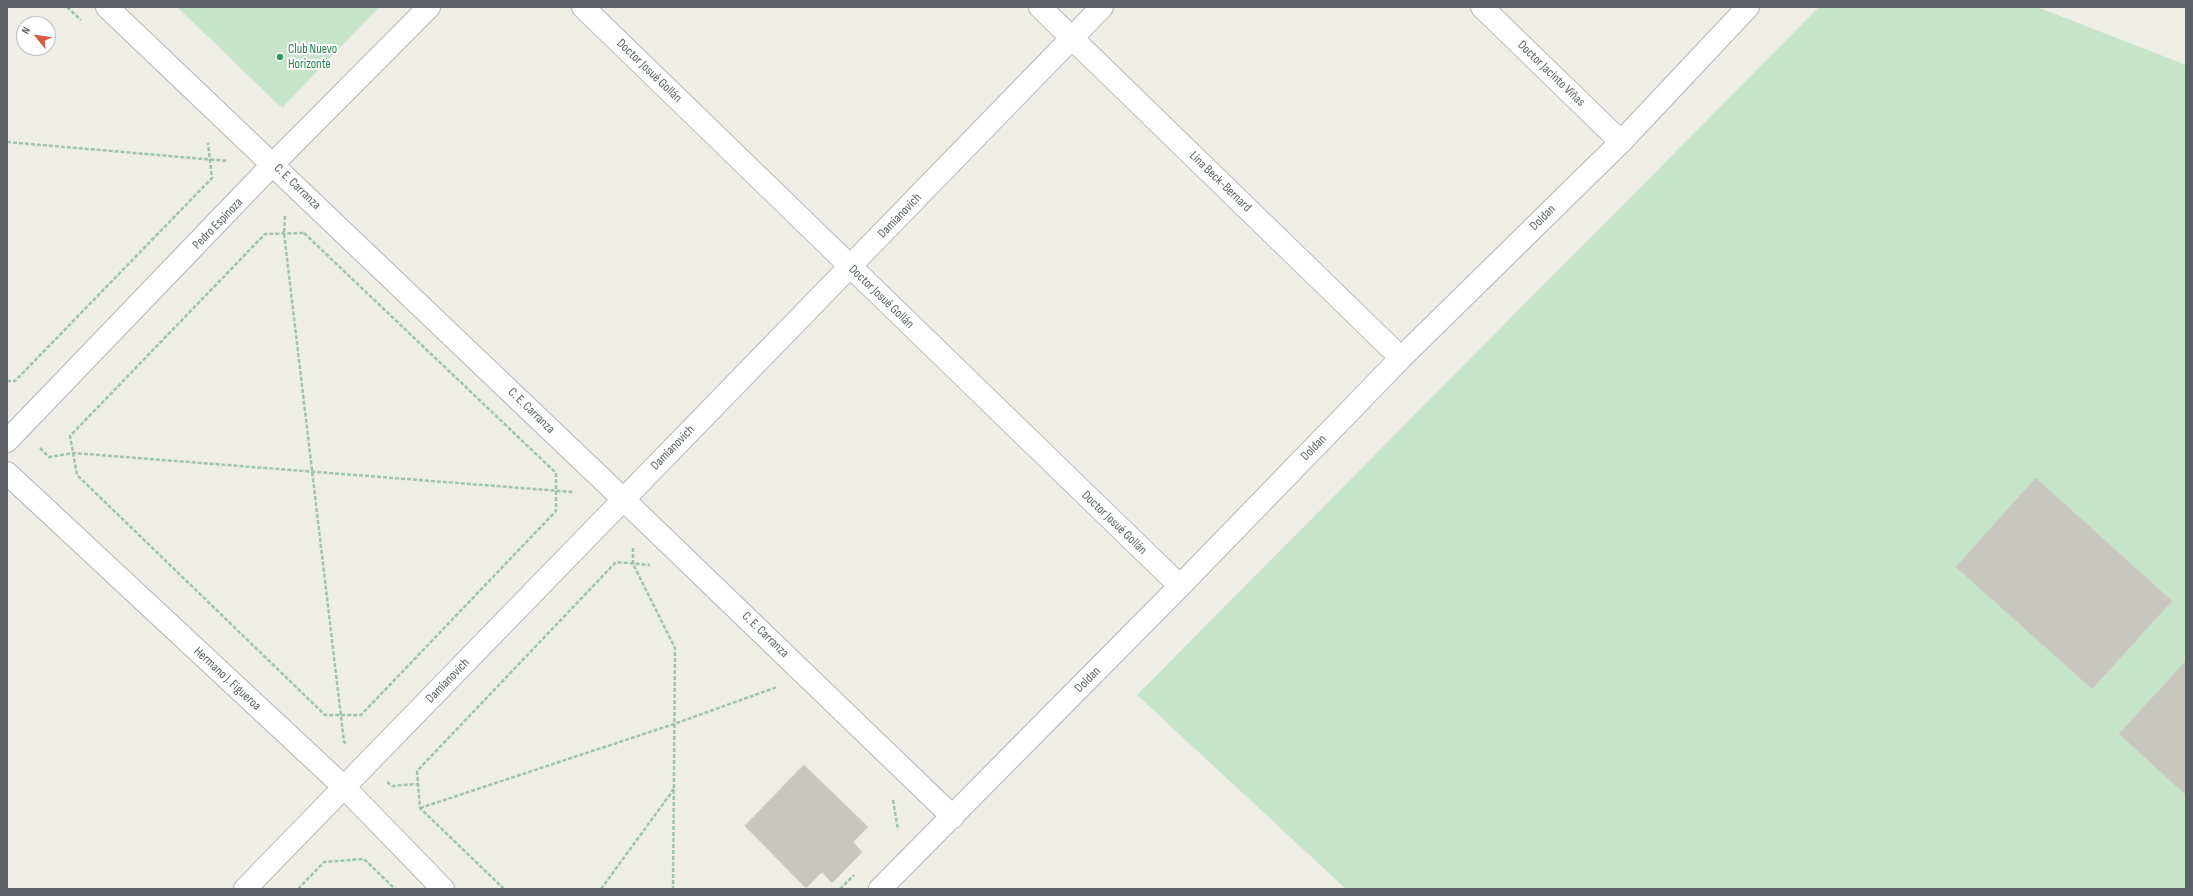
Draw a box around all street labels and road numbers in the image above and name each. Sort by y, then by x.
street label: Doctor Josué Gollán [613,36,685,106]
street label: Doctor Jacinto Viñas [1514,38,1588,110]
street label: Lina Beck-Bernard [1186,149,1254,215]
street label: C. E. Carranza [270,161,324,213]
street label: Damianovich [875,190,925,242]
street label: Pedro Espinoza [190,195,246,253]
street label: Doldan [1527,202,1559,234]
street label: Doctor Josué Gollán [845,262,917,332]
street label: C. E. Carranza [504,385,558,437]
street label: Damianovich [648,422,698,474]
street label: Doldan [1298,432,1330,464]
street label: Doctor Josué Gollán [1078,488,1150,558]
street label: C. E. Carranza [738,609,792,661]
street label: Hermano J. Figueroa [190,644,264,714]
street label: Damianovich [423,655,473,707]
street label: Doldan [1072,664,1104,696]

